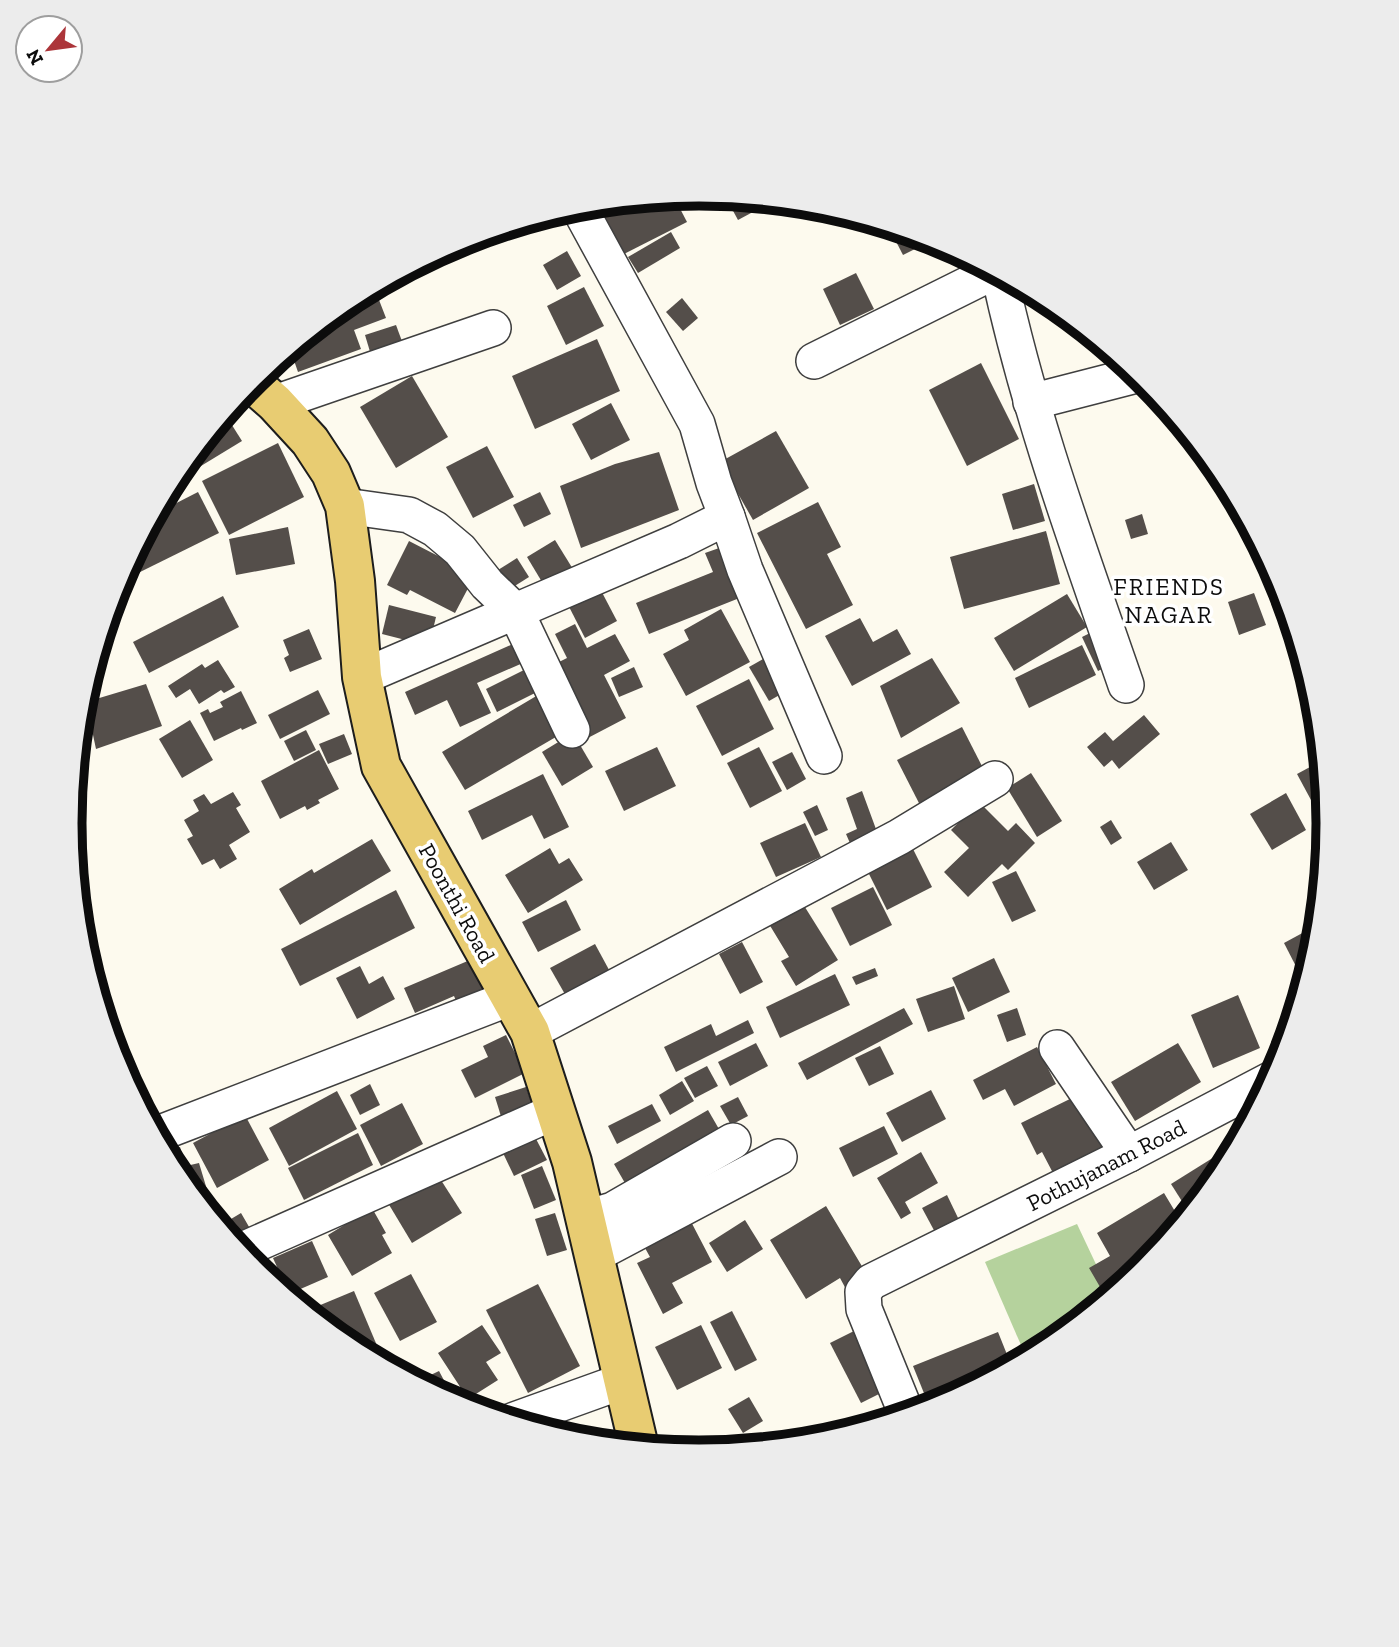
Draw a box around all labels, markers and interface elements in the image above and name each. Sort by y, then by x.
north arrow [14,14,84,84]
text: N [21,45,48,69]
district label: FRIENDS NAGAR [1113,572,1225,629]
street label: Poonthi Road [413,838,501,968]
street label: Pothujanam Road [1022,1113,1190,1217]

